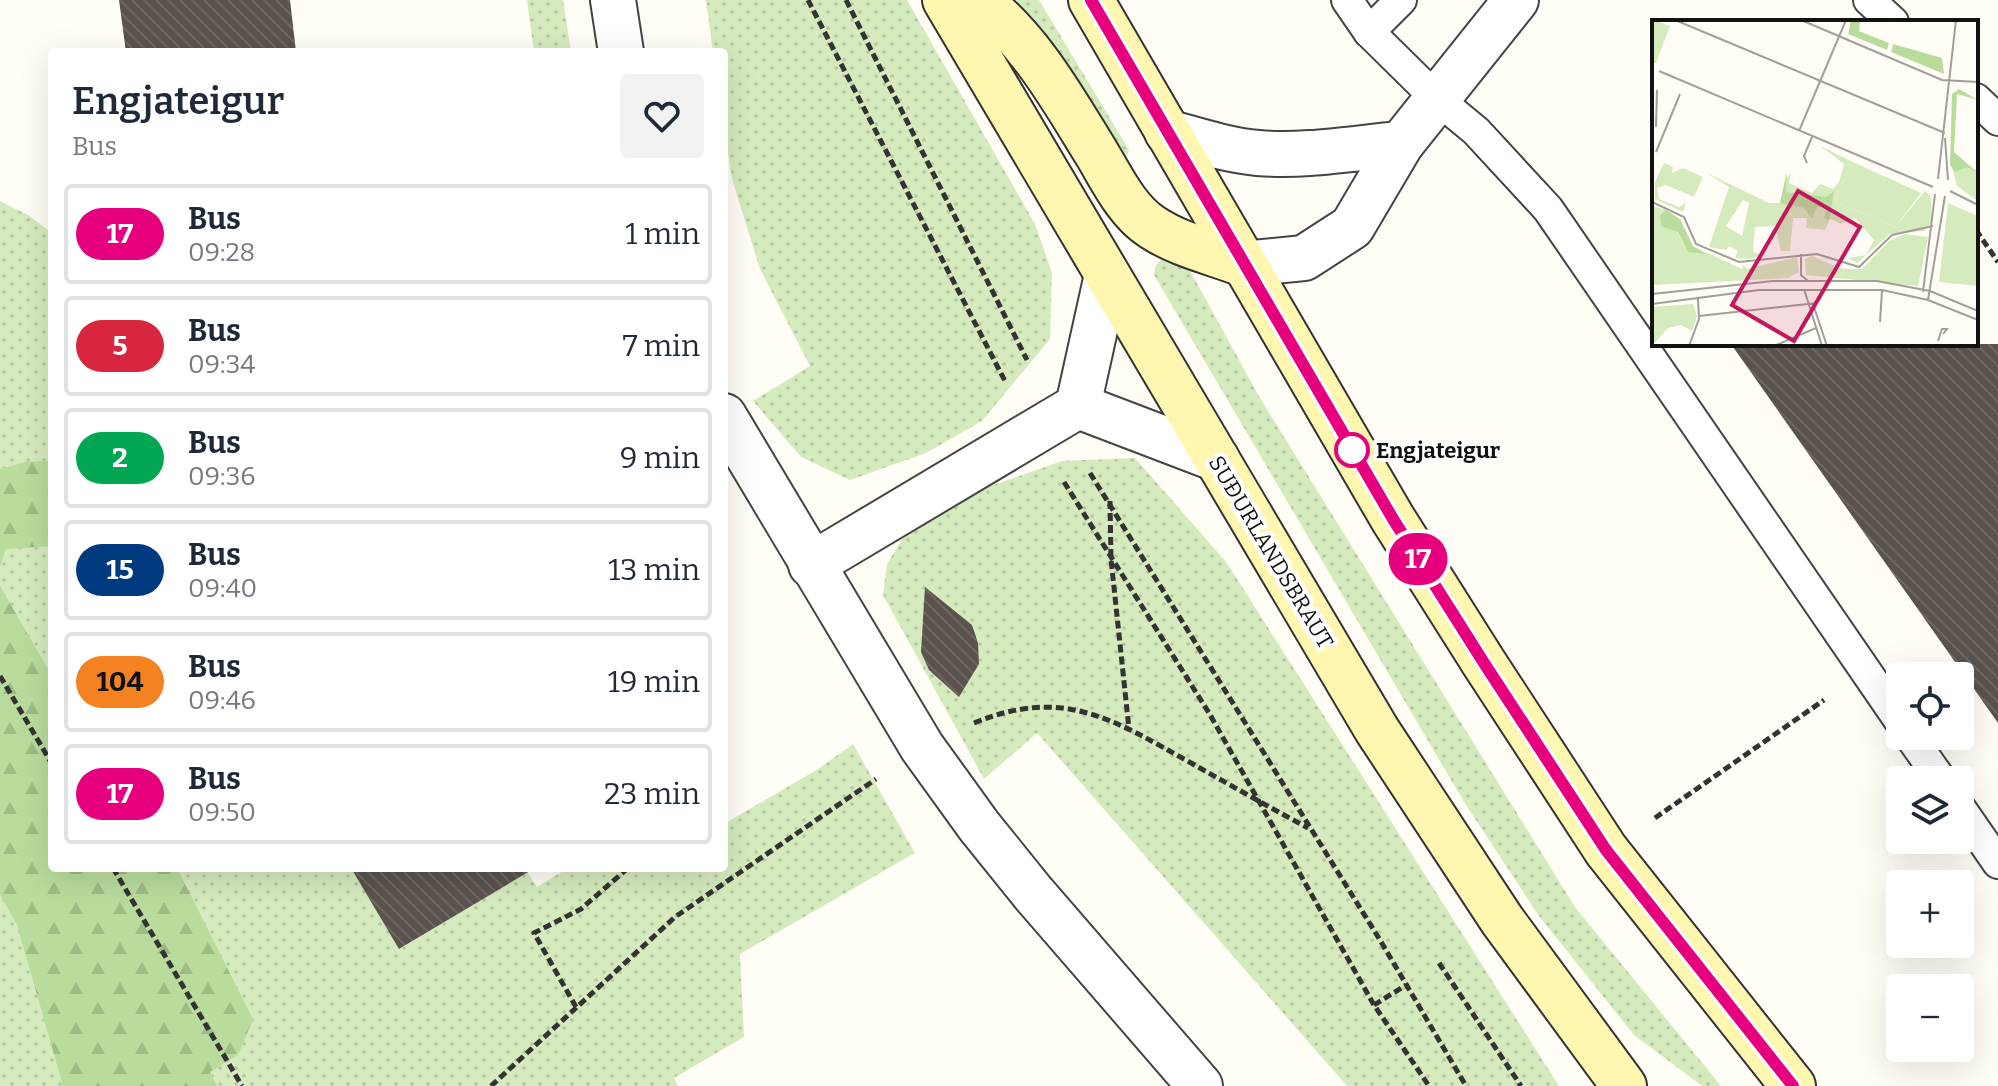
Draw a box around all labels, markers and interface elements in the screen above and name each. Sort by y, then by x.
inset map [1652,20,1978,346]
button: heart [620,74,704,158]
text: Engjateigur [72,78,284,124]
text: Bus [72,131,117,162]
text: Bus [188,201,241,237]
text: 1 min [625,216,700,252]
text: 17 [107,217,133,250]
text: 09:28 [188,237,255,268]
text: Bus [188,313,241,349]
text: 7 min [622,328,700,364]
text: 5 [112,329,128,362]
text: 09:34 [188,349,255,380]
text: Bus [188,425,241,461]
marker: Engjateigur [1335,433,1369,467]
place label: Engjateigur [1376,437,1501,464]
text: 9 min [620,440,700,476]
text: 2 [112,441,128,474]
street label: SUÐURLANDSBRAUT [1203,451,1339,653]
text: 09:36 [188,461,255,492]
line badge: 17 [1382,533,1454,585]
text: Bus [188,537,241,573]
text: 17 [1405,542,1431,575]
text: 13 min [608,552,700,588]
text: 15 [106,553,134,586]
text: 09:40 [188,573,257,604]
text: Bus [188,649,241,685]
map controls [1886,662,1974,1062]
button: locate [1886,662,1974,750]
text: 19 min [608,664,700,700]
text: 104 [97,665,143,698]
text: 09:46 [188,685,256,716]
text: Bus [188,761,241,797]
button: layers [1886,766,1974,854]
text: 23 min [604,776,700,812]
text: 17 [107,777,133,810]
text: 09:50 [188,797,256,828]
button: + [1886,870,1974,958]
button: − [1886,974,1974,1062]

